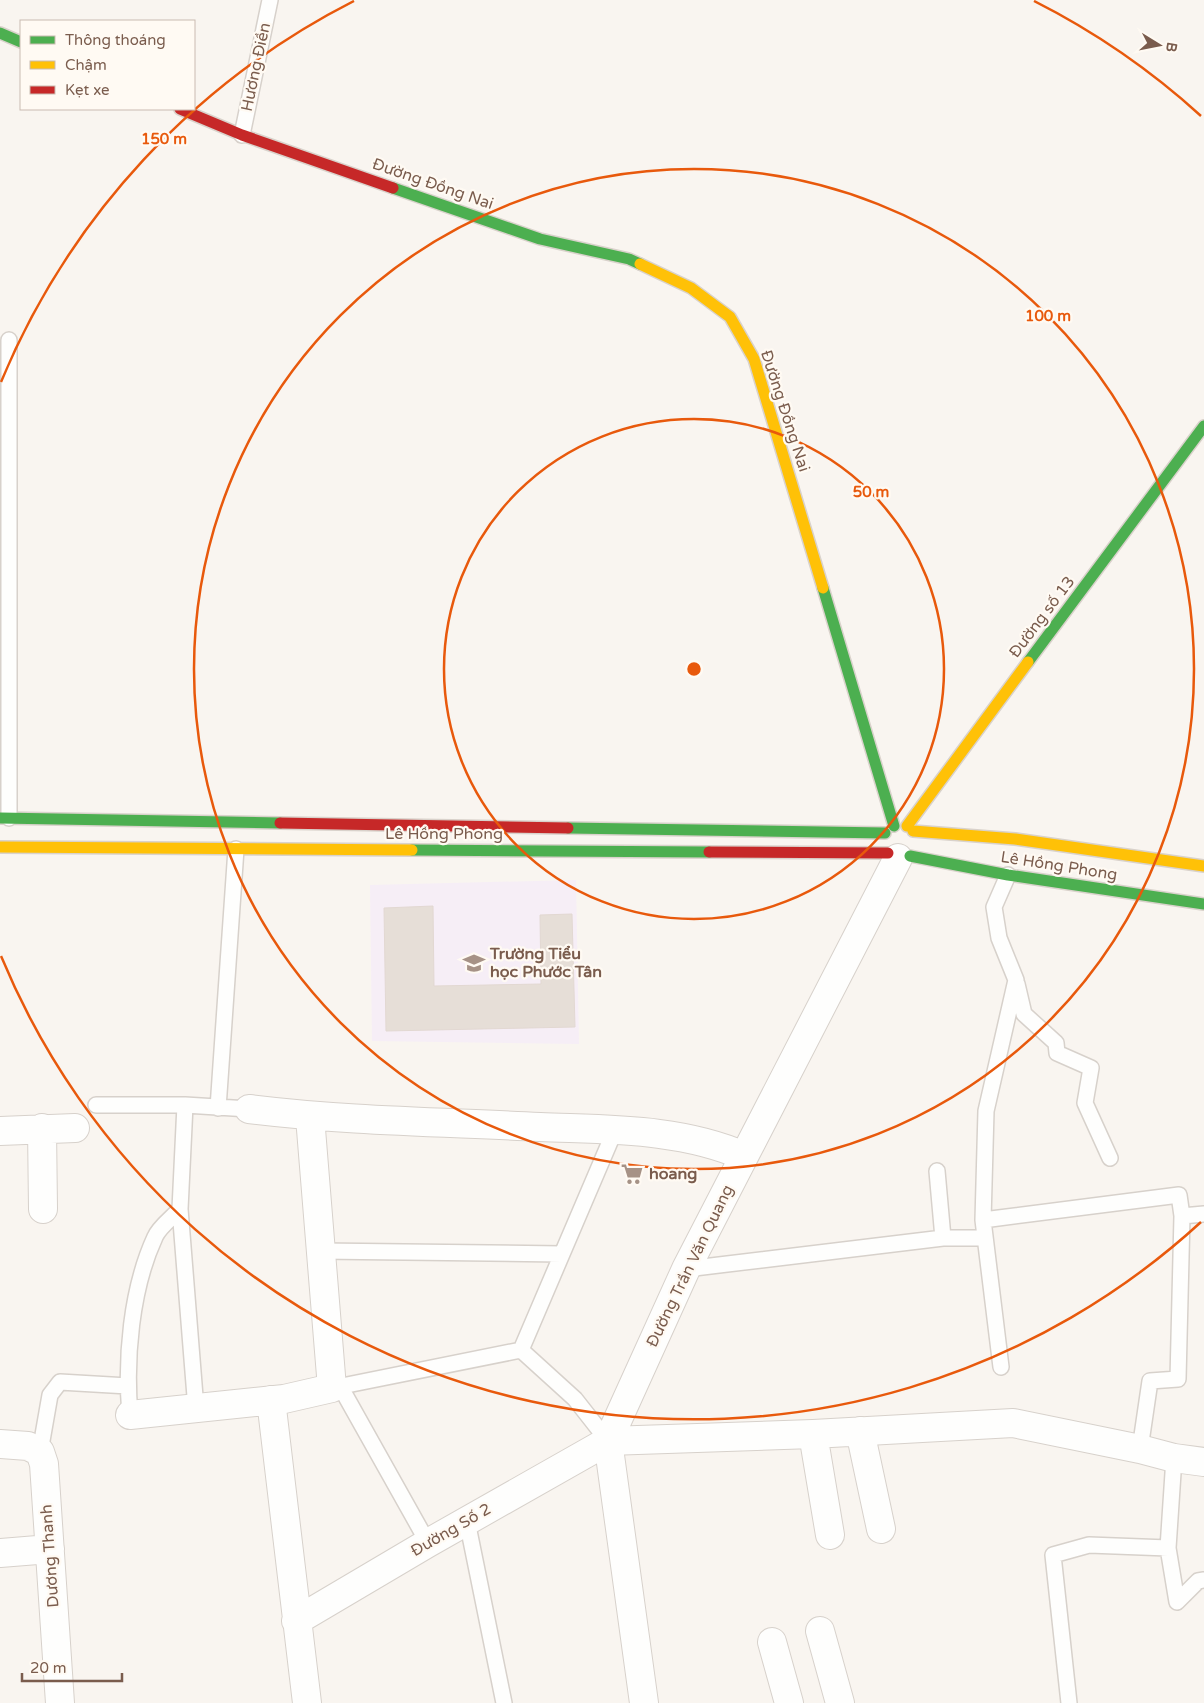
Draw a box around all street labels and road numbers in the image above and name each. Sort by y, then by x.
street label: Hương Điền [237,21,275,113]
street label: Đường Đồng Nai [370,154,496,214]
street label: Đường Đồng Nai [756,348,814,474]
street label: Đường số 13 [1005,572,1079,662]
street label: Lê Hồng Phong [385,824,503,844]
street label: Lê Hồng Phong [999,847,1119,885]
street label: Đường Trần Văn Quang [642,1182,738,1350]
street label: Đường Số 2 [407,1499,495,1561]
street label: Dương Thanh [36,1504,64,1608]

